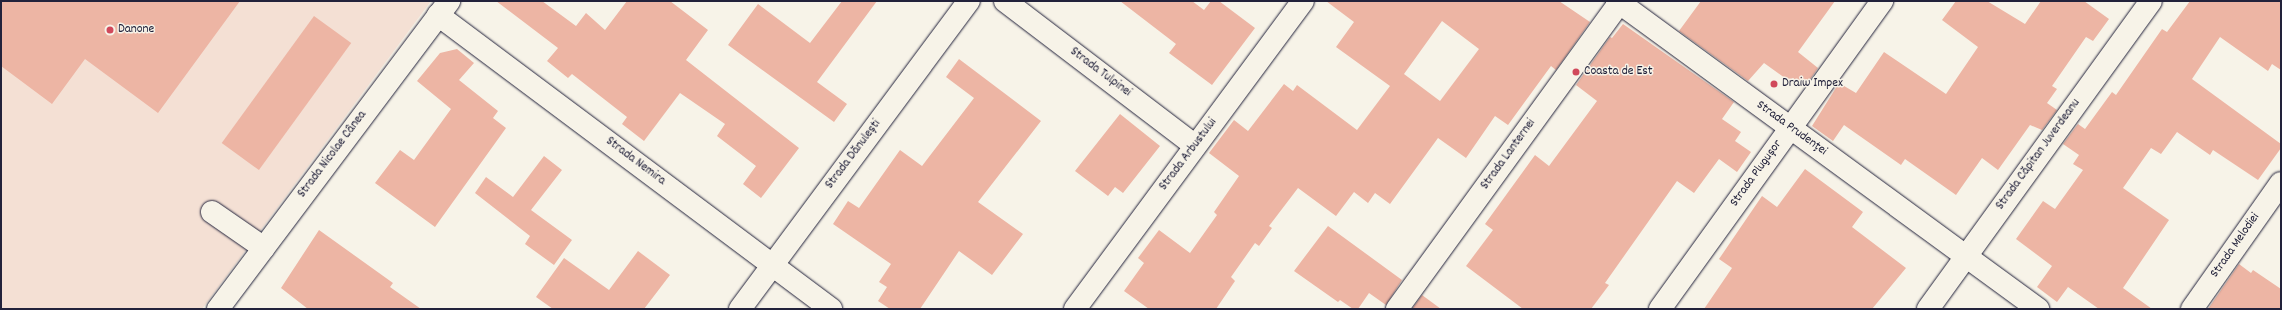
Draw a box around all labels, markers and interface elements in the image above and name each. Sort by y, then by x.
place label: Danone [118,22,154,38]
marker: Danone [105,25,115,35]
street label: Strada Tulpinei [1066,45,1134,101]
place label: Coasta de Est [1584,64,1653,80]
marker: Coasta de Est [1571,67,1581,77]
place label: Draiw Impex [1782,76,1843,92]
marker: Draiw Impex [1769,79,1779,89]
street label: Strada Căpitan Juverdeanu [1993,96,2085,214]
street label: Strada Prudenței [1753,98,1829,160]
street label: Strada Nicolae Cânea [295,108,371,202]
street label: Strada Arbustului [1157,116,1221,194]
street label: Strada Dănulești [823,117,885,193]
street label: Strada Lanternei [1478,117,1540,193]
street label: Strada Nemira [602,134,668,190]
street label: Strada Plugușor [1728,138,1786,210]
street label: Strada Melodiei [2208,211,2264,281]

